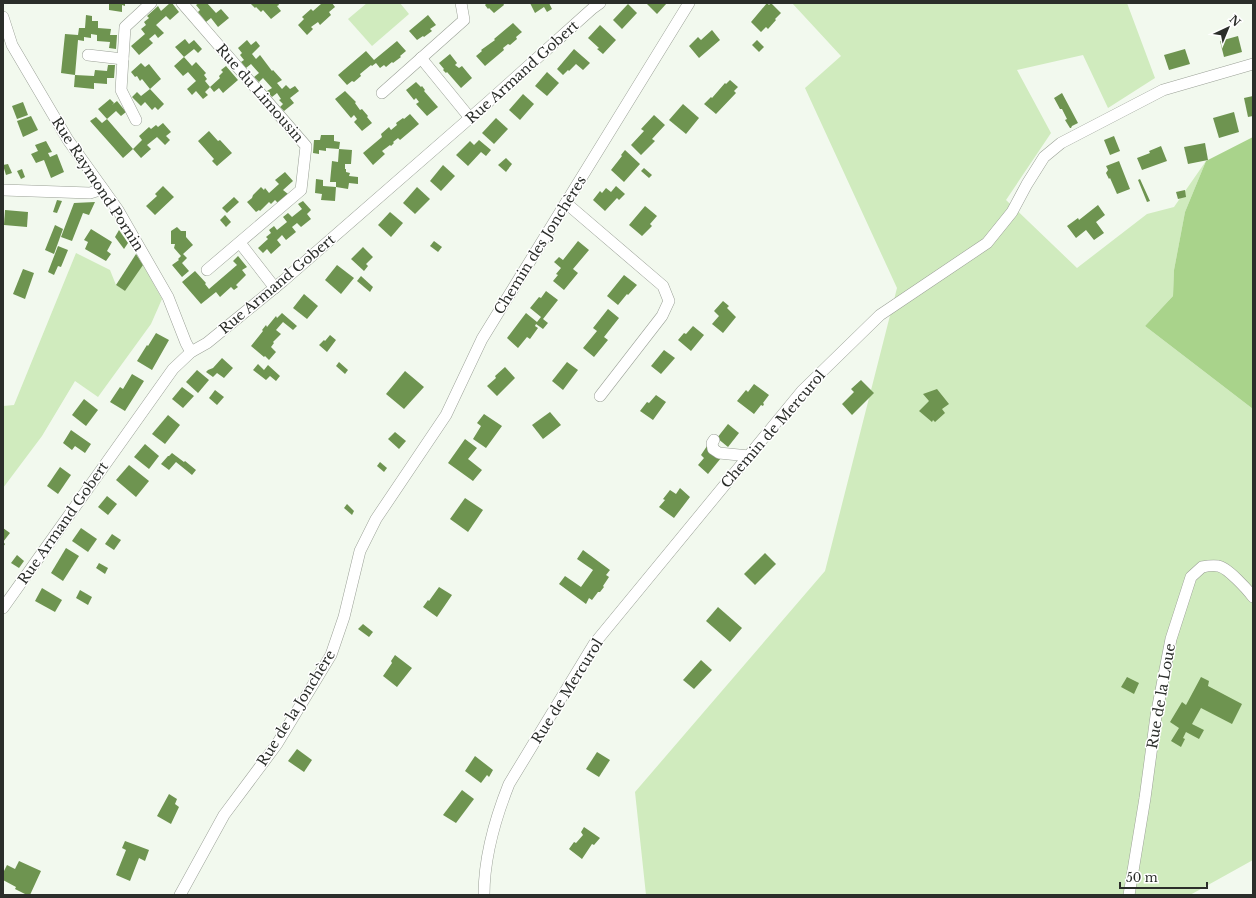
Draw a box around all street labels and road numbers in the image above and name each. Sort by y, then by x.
street label: Rue Armand Gobert [462,16,583,127]
street label: Rue du Limousin [212,40,308,146]
street label: Rue Raymond Pornin [48,114,148,255]
street label: Chemin des Jonchères [490,172,590,318]
street label: Rue Armand Gobert [215,230,339,338]
street label: Chemin de Mercurol [717,366,829,492]
street label: Rue Armand Gobert [14,458,113,588]
street label: Rue de Mercurol [527,635,607,747]
street label: Rue de la Loue [1143,642,1179,750]
street label: Rue de la Jonchère [253,647,339,769]

